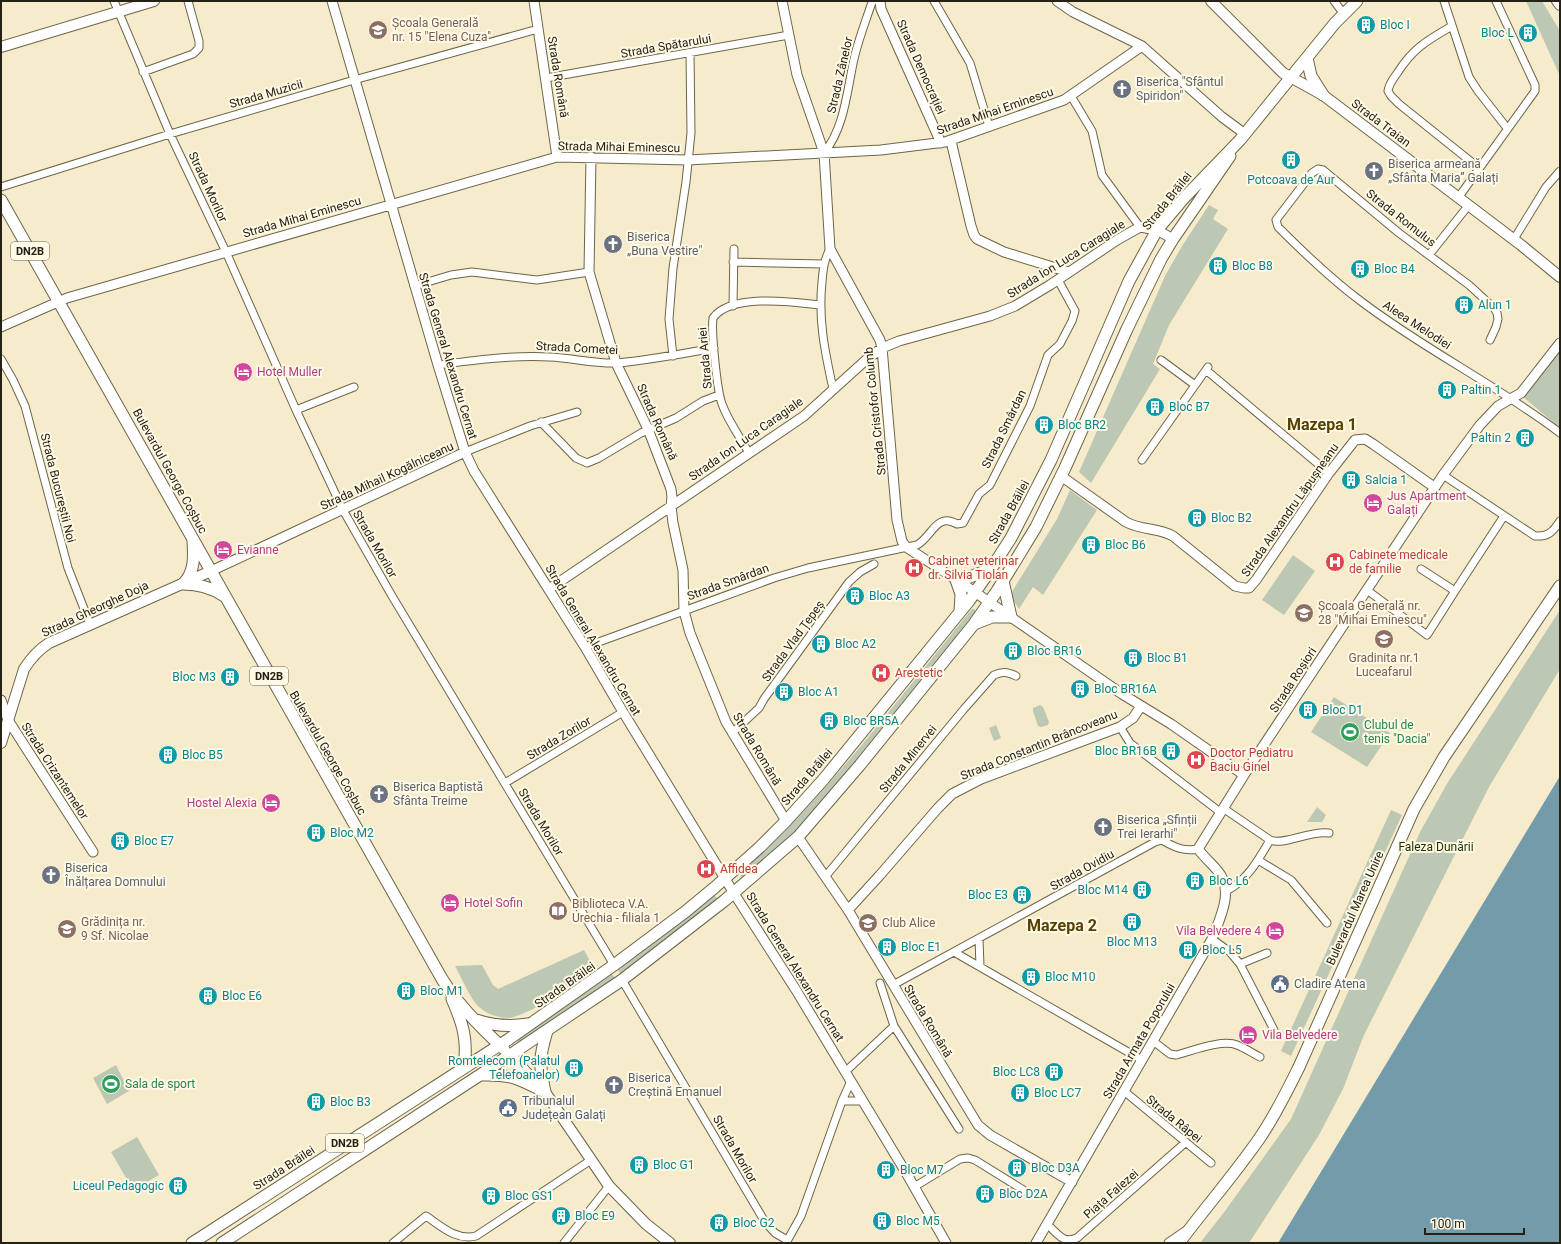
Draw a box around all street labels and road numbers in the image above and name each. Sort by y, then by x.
street label: Strada Democrației [893,18,948,117]
street label: Strada Spătarului [620,31,712,61]
street label: Strada Română [545,35,571,119]
street label: Strada Zânelor [824,35,856,115]
street label: Strada Muzicii [228,77,304,111]
street label: Strada Mihai Eminescu [935,84,1055,138]
street label: Strada Traian [1349,96,1413,150]
street label: Strada Mihai Eminescu [558,139,680,155]
street label: Strada Morilor [186,150,230,224]
street label: Strada Brăilei [1139,169,1195,233]
street label: Strada Romulus [1363,186,1439,250]
street label: Strada Mihai Eminescu [241,193,363,241]
street label: Strada Ion Luca Caragiale [1005,217,1127,301]
road number: DN2B [11,242,49,260]
street label: Strada General Alexandru Cernat [416,271,480,441]
street label: Aleea Melodiei [1380,298,1454,352]
street label: Strada Ariei [695,327,715,389]
street label: Strada Cometei [535,339,619,357]
street label: Strada Cristofor Columb [861,346,889,476]
street label: Strada Română [634,382,680,462]
street label: Strada Smârdan [979,387,1029,471]
street label: Strada Ion Luca Caragiale [686,394,806,484]
street label: Bulevardul George Coșbuc [129,406,210,536]
street label: Strada Bucureștii Noi [37,432,78,544]
street label: Strada Mihail Kogălniceanu [318,439,456,513]
street label: Strada Alexandru Lăpușneanu [1238,441,1342,580]
street label: Strada Brăilei [986,478,1032,546]
street label: Strada Morilor [350,508,400,580]
street label: Strada Smârdan [685,561,771,603]
street label: Strada General Alexandru Cernat [542,562,644,718]
street label: Strada Gheorghe Doja [39,578,151,640]
street label: Strada Vlad Țepeș [759,598,828,685]
street label: Strada Roșiori [1267,645,1320,716]
road number: DN2B [250,667,288,685]
street label: Bulevardul George Coșbuc [286,689,369,818]
street label: Strada Constantin Brâncoveanu [958,707,1120,783]
street label: Strada Română [730,710,784,788]
street label: Strada Zorilor [524,713,594,763]
street label: Strada Crizantemelor [18,720,92,822]
street label: Strada Minervei [876,722,940,796]
street label: Strada Brăilei [779,746,836,808]
street label: Strada Morilor [515,786,567,858]
street label: Strada Ovidiu [1048,847,1116,893]
street label: Bulevardul Marea Unire [1324,849,1386,967]
street label: Strada General Alexandru Cernat [743,890,847,1044]
street label: Strada Brăilei [532,959,598,1011]
street label: Strada Armata Poporului [1100,981,1178,1101]
street label: Strada Română [901,982,955,1060]
street label: Strada Râpei [1143,1092,1205,1146]
street label: Strada Morilor [710,1113,760,1185]
road number: DN2B [326,1134,364,1152]
street label: Strada Brăilei [251,1143,317,1193]
street label: Piața Falezei [1081,1166,1142,1222]

